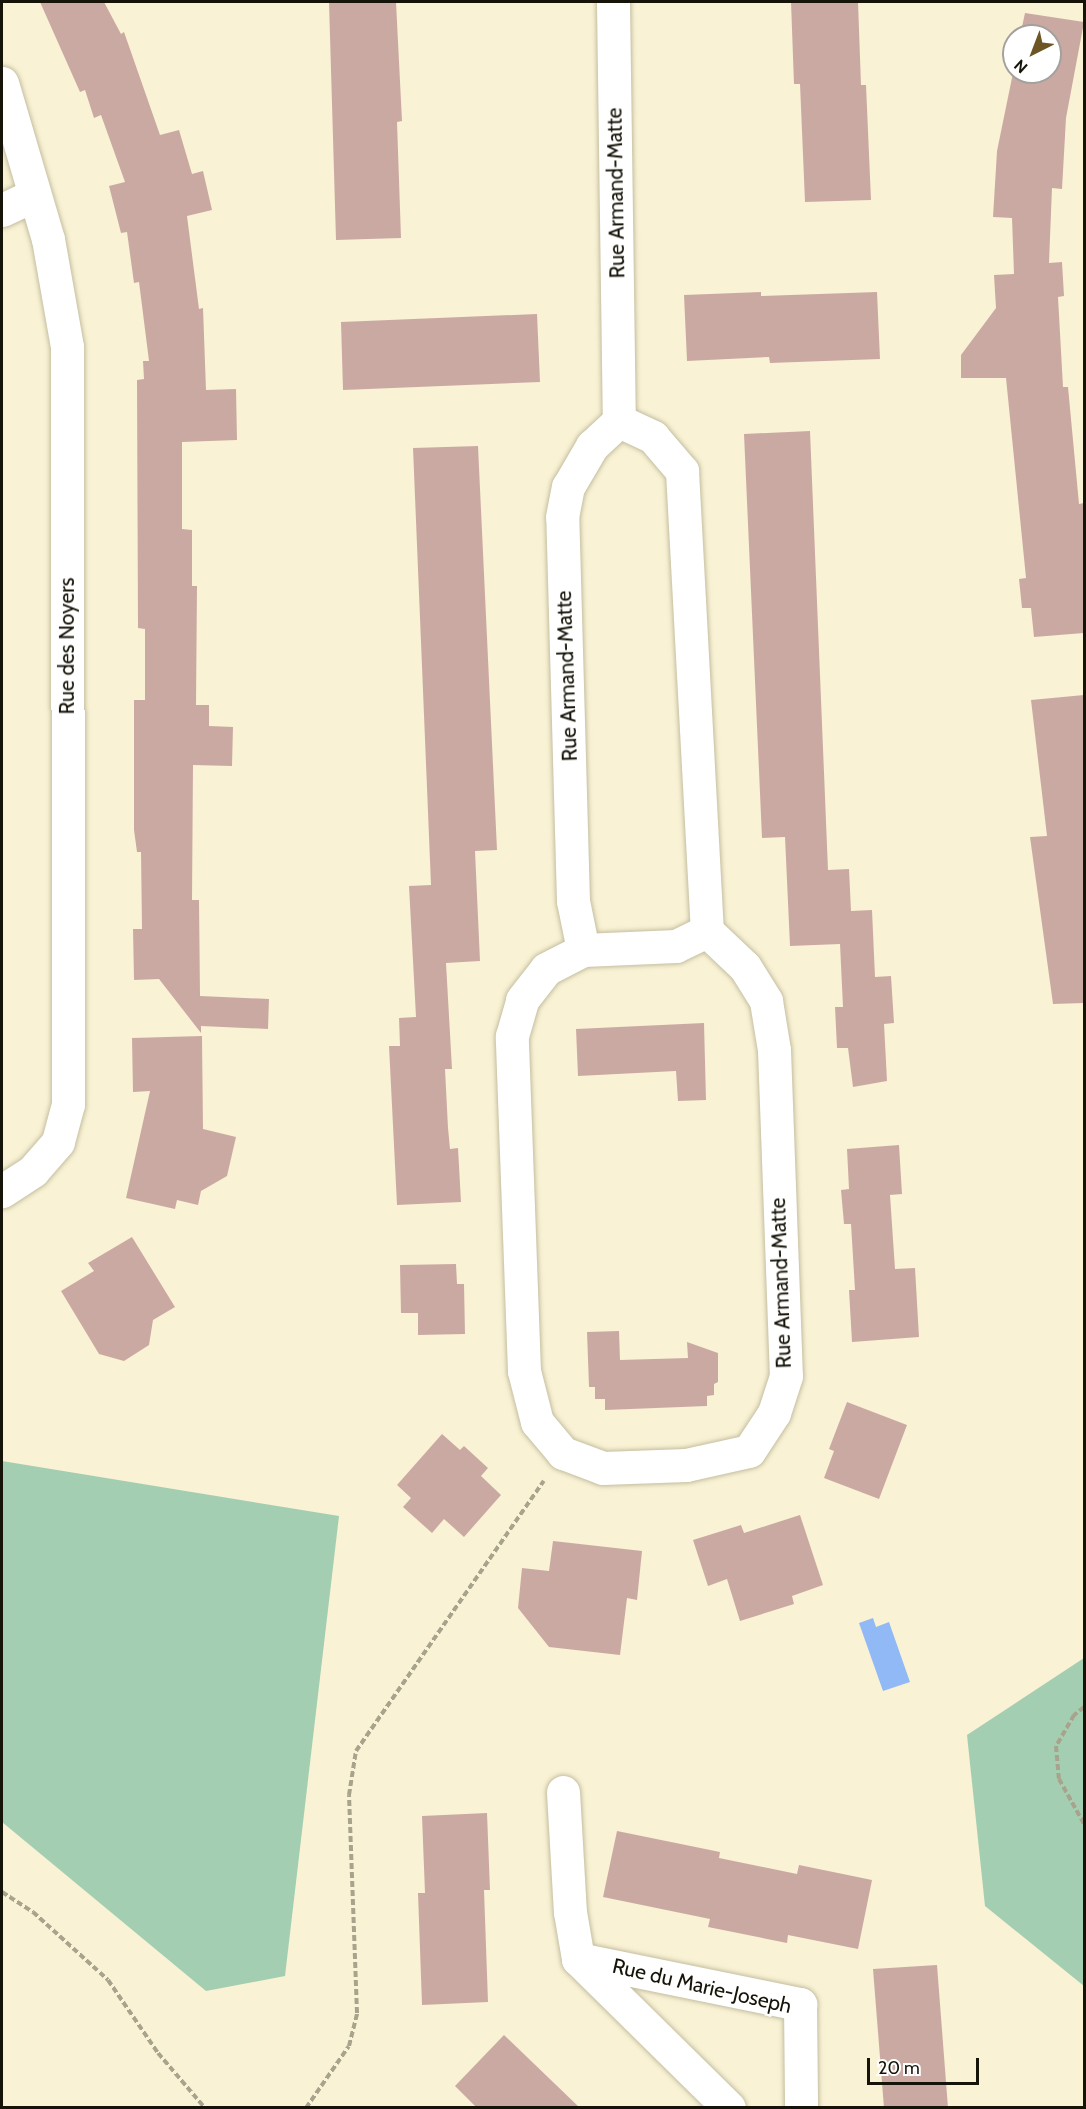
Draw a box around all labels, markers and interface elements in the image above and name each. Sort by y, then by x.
north arrow [1002,24,1062,84]
text: N [1010,55,1032,77]
street label: Rue Armand-Matte [602,107,630,279]
street label: Rue des Noyers [54,577,80,715]
street label: Rue Armand-Matte [551,590,583,762]
street label: Rue Armand-Matte [765,1197,797,1369]
street label: Rue du Marie-Joseph [610,1953,794,2019]
scale bar [870,2046,982,2084]
text: 20 m [878,2057,920,2079]

